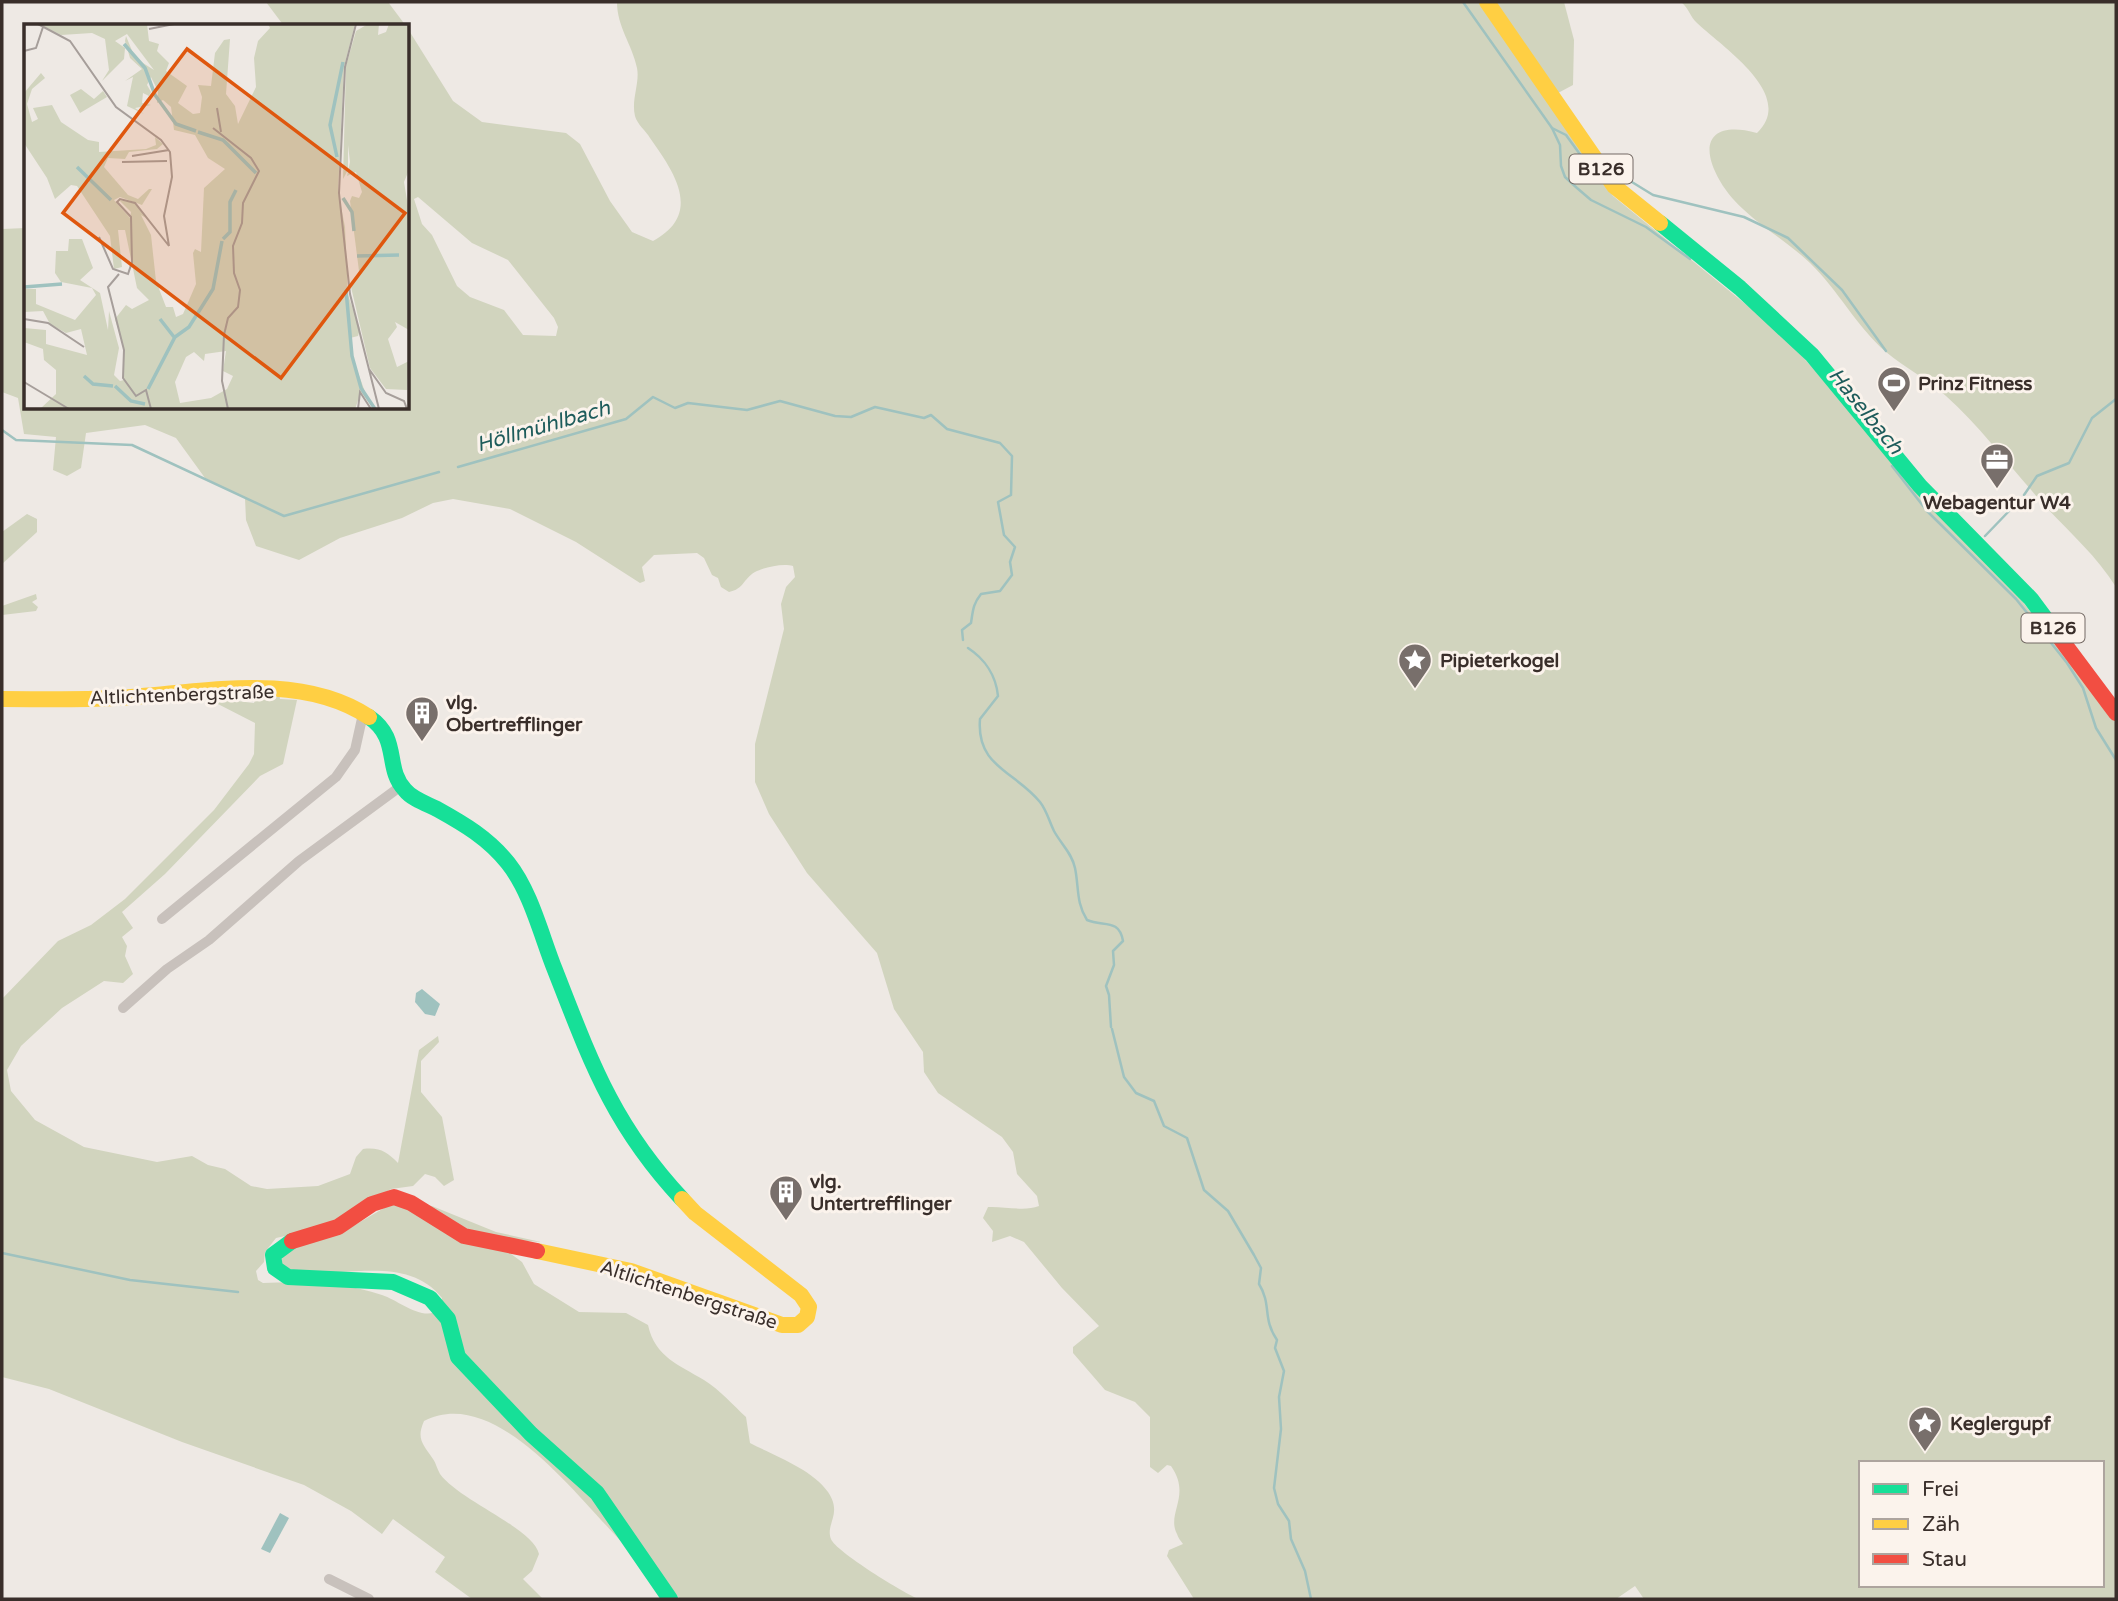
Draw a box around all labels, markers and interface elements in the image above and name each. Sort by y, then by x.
inset map [24,24,410,410]
road number: B126 [1570,154,1632,184]
water label: Haselbach [1823,363,1909,460]
sports icon: Prinz Fitness [1875,364,1913,413]
place label: Prinz Fitness [1918,373,2033,395]
water label: Höllmühlbach [473,395,614,457]
office icon: Webagentur W4 [1978,441,2016,490]
place label: Webagentur W4 [1923,492,2071,515]
road number: B126 [2022,614,2084,642]
place icon: Pipieterkogel [1396,641,1434,690]
place label: Pipieterkogel [1440,650,1559,673]
street label: Altlichtenbergstraße [89,681,275,709]
place label: vlg. Obertrefflinger [446,692,583,737]
building icon: vlg. Obertrefflinger [403,694,441,743]
place label: vlg. Untertrefflinger [810,1171,952,1216]
building icon: vlg. Untertrefflinger [767,1173,805,1222]
street label: Altlichtenbergstraße [597,1256,780,1334]
place icon: Keglergupf [1906,1404,1944,1453]
place label: Keglergupf [1950,1413,2051,1436]
legend [1859,1461,2104,1587]
text: Frei [1922,1477,1959,1502]
text: Zäh [1922,1512,1960,1537]
text: Stau [1922,1547,1967,1572]

